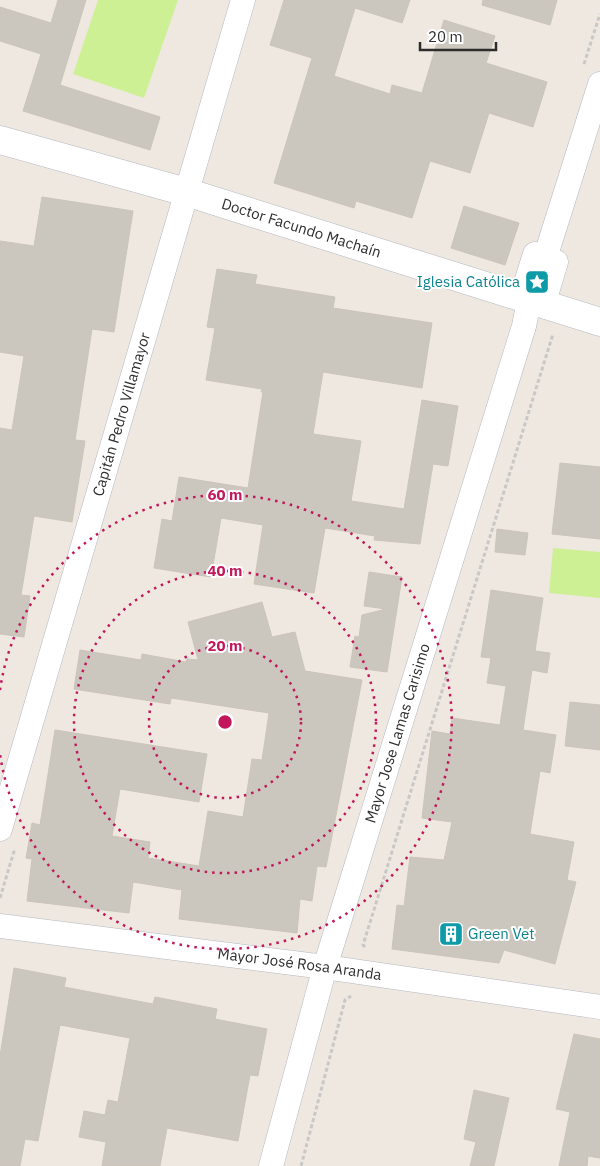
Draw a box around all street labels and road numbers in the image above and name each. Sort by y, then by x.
street label: Doctor Facundo Machaín [219,194,384,262]
street label: Capitán Pedro Villamayor [88,330,154,498]
street label: Mayor Jose Lamas Carisimo [360,641,434,825]
street label: Mayor José Rosa Aranda [217,944,383,984]

